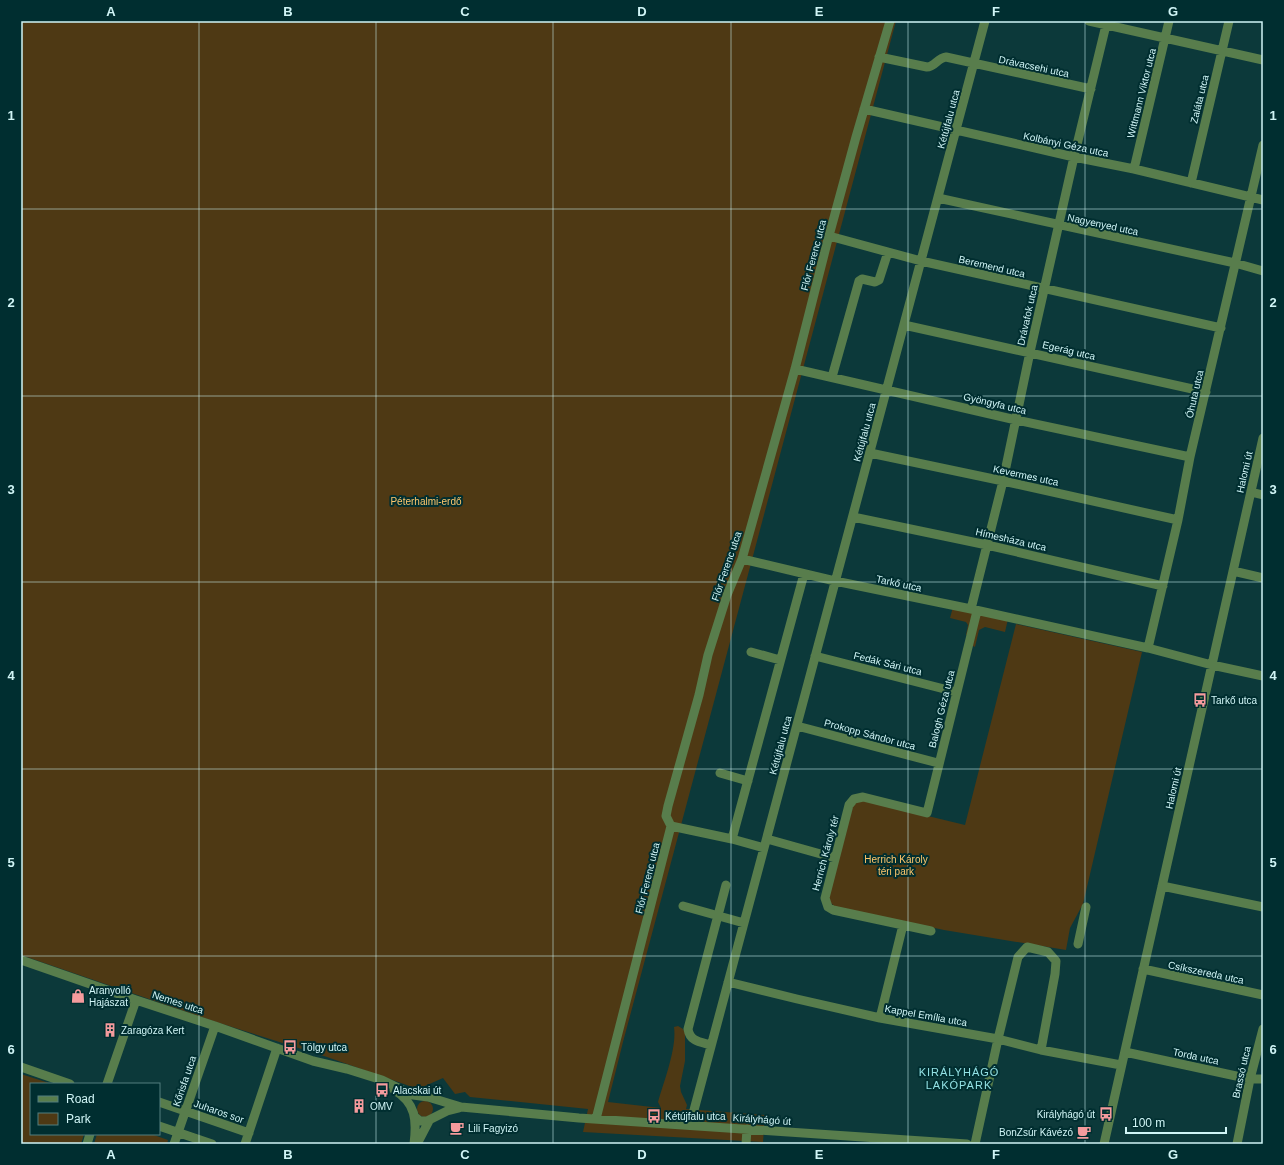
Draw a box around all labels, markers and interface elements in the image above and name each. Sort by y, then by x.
text: A [106,4,116,19]
text: B [283,4,293,19]
text: C [460,4,470,19]
text: D [637,4,647,19]
text: E [815,4,824,19]
text: F [992,4,1000,19]
text: G [1168,4,1178,19]
street label: Wittmann Viktor utca [1125,47,1158,139]
street label: Drávacsehi utca [998,54,1071,79]
street label: Zaláta utca [1188,73,1211,124]
street label: Kétújfalu utca [935,88,962,150]
text: 1 [7,108,15,123]
text: 1 [1269,108,1277,123]
street label: Kolbányi Géza utca [1022,130,1110,159]
street label: Nagyenyed utca [1066,212,1140,237]
street label: Flór Ferenc utca [799,218,828,292]
street label: Beremend utca [958,253,1027,280]
street label: Drávafok utca [1015,283,1040,346]
text: 2 [7,295,15,310]
text: 2 [1269,295,1277,310]
street label: Egerág utca [1041,339,1097,362]
street label: Óhuta utca [1183,368,1205,419]
street label: Gyöngyfa utca [962,391,1028,416]
street label: Kétújfalu utca [851,401,878,463]
street label: Halomi út [1234,450,1255,494]
street label: Kevermes utca [992,463,1060,488]
text: 3 [7,482,15,497]
text: 3 [1269,482,1277,497]
park label: Péterhalmi-erdő [390,496,462,507]
street label: Hímesháza utca [974,526,1048,553]
street label: Flór Ferenc utca [709,530,744,602]
street label: Tarkő utca [875,573,923,594]
street label: Fedák Sári utca [853,650,924,677]
text: 4 [7,668,15,683]
text: 4 [1269,668,1277,683]
street label: Balogh Géza utca [927,669,957,749]
bus stop icon: Tarkő utca [1192,692,1208,708]
place label: Tarkő utca [1211,695,1258,706]
street label: Kétújfalu utca [767,714,794,776]
street label: Prokopp Sándor utca [823,717,917,752]
street label: Halomi út [1163,766,1184,810]
street label: Herrich Károly tér [810,813,841,892]
street label: Flór Ferenc utca [633,841,662,915]
park label: Herrich Károly téri park [864,854,928,877]
text: 5 [7,855,15,870]
text: 5 [1269,855,1277,870]
street label: Csíkszereda utca [1167,959,1245,986]
place label: Aranyolló Hajászat [89,985,131,1008]
shop icon: Aranyolló Hajászat [70,988,86,1004]
street label: Nemes utca [151,989,205,1016]
street label: Kappel Emília utca [884,1003,968,1028]
building icon: Zaragóza Kert [102,1022,118,1038]
place label: Zaragóza Kert [121,1025,185,1036]
bus stop icon: Tölgy utca [282,1039,298,1055]
text: 6 [7,1042,15,1057]
place label: Tölgy utca [301,1042,348,1053]
text: 6 [1269,1042,1277,1057]
street label: Brassó utca [1230,1045,1253,1099]
street label: Torda utca [1172,1046,1220,1067]
street label: Kőrisfa utca [171,1054,198,1108]
district label: KIRÁLYHÁGÓ LAKÓPARK [919,1066,999,1091]
bus stop icon: Alacskai út [374,1082,390,1098]
legend [30,1083,160,1135]
place label: Alacskai út [393,1085,442,1096]
text: Road [66,1092,95,1106]
street label: Juharos sor [192,1098,246,1125]
building icon: OMV [351,1098,367,1114]
place label: OMV [370,1101,393,1112]
bus stop icon: Királyhágó út [1098,1106,1114,1122]
bus stop icon: Kétújfalu utca [646,1108,662,1124]
place label: Királyhágó út [1037,1109,1095,1120]
scale bar [1126,1109,1226,1135]
place label: Kétújfalu utca [665,1111,726,1122]
text: Park [66,1112,92,1126]
street label: Királyhágó út [732,1112,792,1127]
text: 100 m [1132,1116,1165,1130]
cafe icon: Lili Fagyizó [449,1120,465,1136]
place label: Lili Fagyizó [468,1123,518,1134]
cafe icon: BonZsúr Kávézó [1076,1124,1092,1140]
place label: BonZsúr Kávézó [999,1127,1073,1138]
text: A [106,1147,116,1162]
text: B [283,1147,293,1162]
text: C [460,1147,470,1162]
text: D [637,1147,647,1162]
text: E [815,1147,824,1162]
text: F [992,1147,1000,1162]
text: G [1168,1147,1178,1162]

